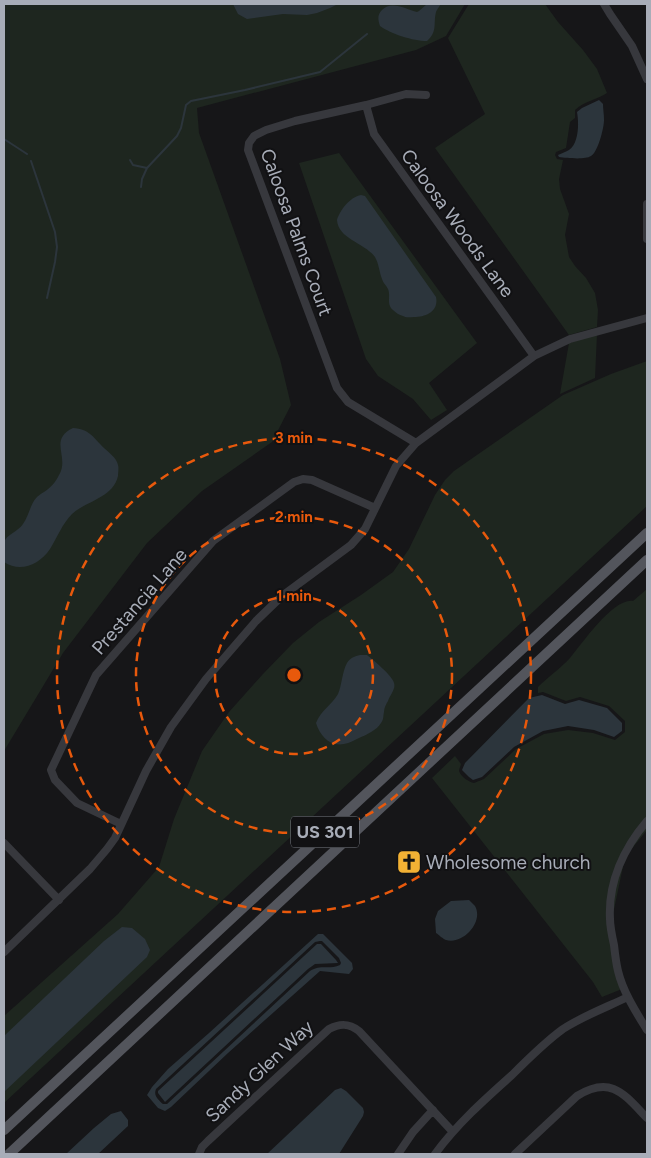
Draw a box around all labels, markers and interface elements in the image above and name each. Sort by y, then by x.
street label: Caloosa Palms Court [256,145,337,319]
street label: Caloosa Woods Lane [396,145,519,302]
text: 3 min [275,429,313,447]
text: 2 min [275,508,313,526]
street label: Prestancia Lane [87,543,192,659]
text: 1 min [276,587,312,605]
centre of rings [285,666,303,684]
road number: US 301 [291,816,359,848]
church icon: Wholesome church [396,849,422,875]
place label: Wholesome church [426,851,590,874]
street label: Sandy Glen Way [201,1016,318,1127]

